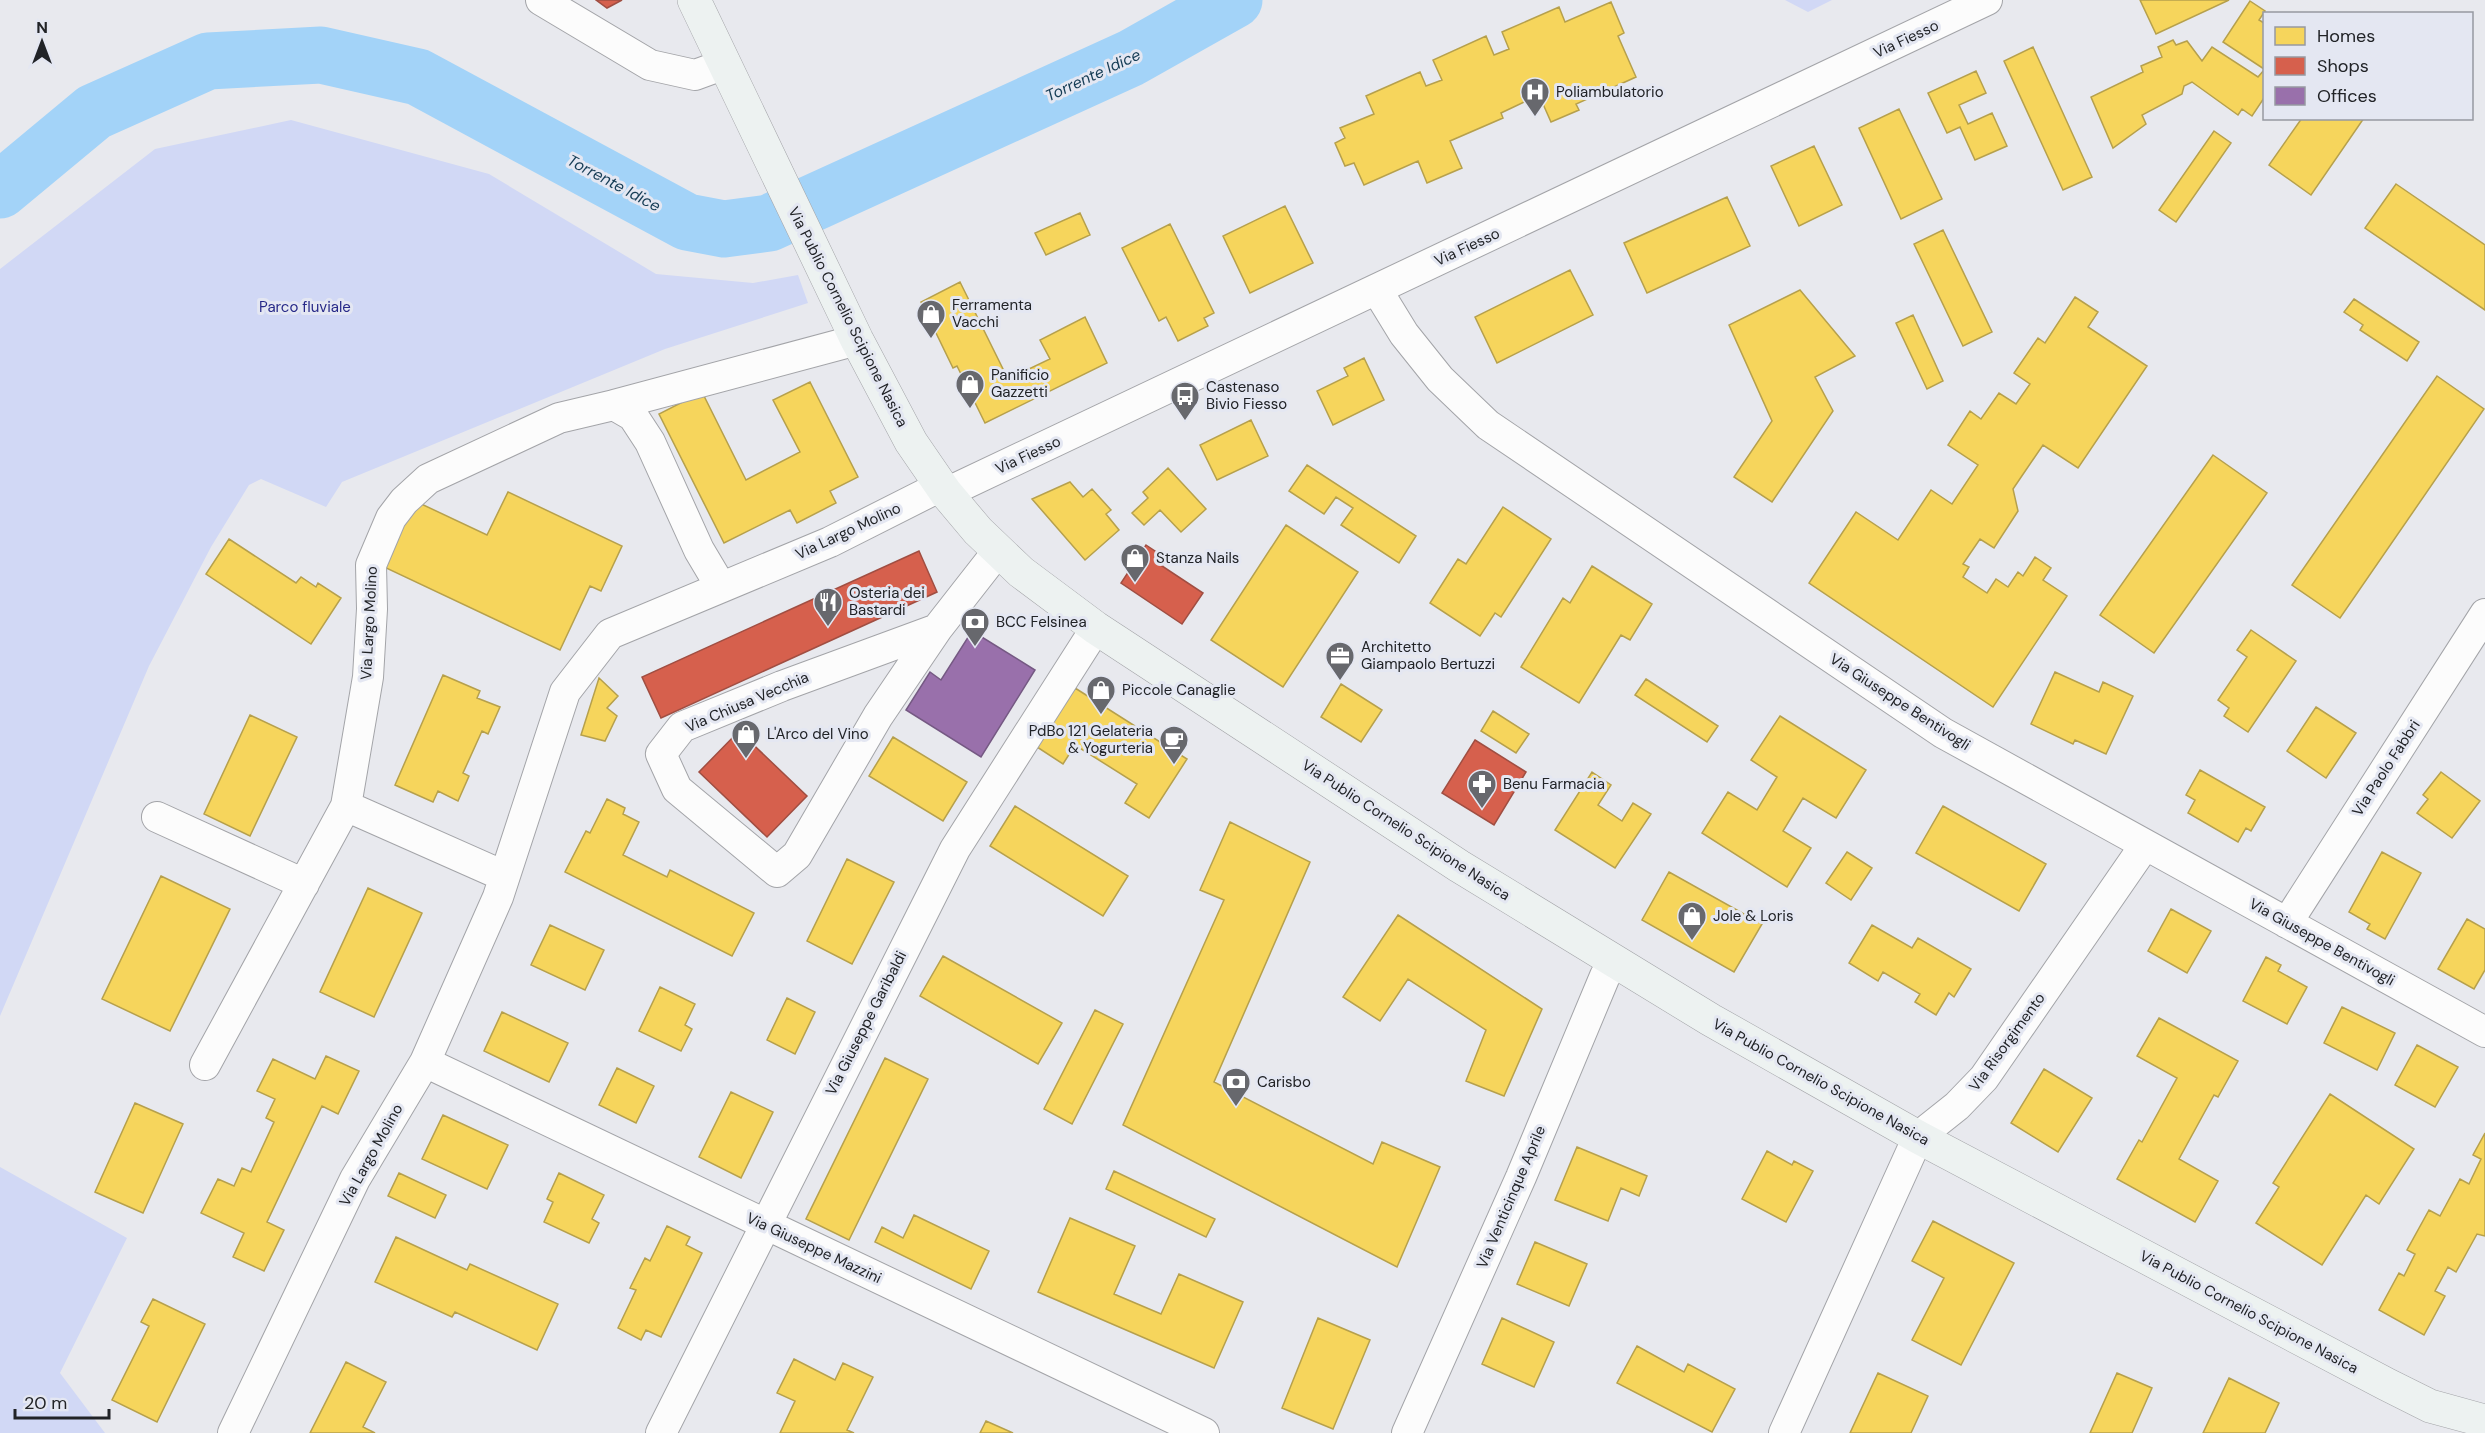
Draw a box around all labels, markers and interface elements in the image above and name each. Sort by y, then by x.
north arrow [12,12,72,72]
legend [2263,12,2473,120]
street label: Via Fiesso [1870,15,1942,63]
text: N [36,17,48,38]
text: Homes [2317,24,2375,48]
water label: Torrente Idice [1042,44,1144,106]
text: Shops [2317,54,2369,78]
hospital icon: Poliambulatorio [1519,76,1551,118]
place label: Poliambulatorio [1556,82,1664,102]
text: Offices [2317,84,2377,108]
water label: Torrente Idice [564,150,664,216]
street label: Via Publio Cornelio Scipione Nasica [784,203,912,431]
street label: Via Fiesso [1431,223,1503,271]
place label: Ferramenta Vacchi [952,295,1032,332]
park label: Parco fluviale [259,297,351,317]
shop icon: Ferramenta Vacchi [915,298,947,340]
place label: Panificio Gazzetti [991,365,1049,402]
shop icon: Panificio Gazzetti [954,368,986,410]
place label: Castenaso Bivio Fiesso [1206,377,1287,414]
bus stop icon: Castenaso Bivio Fiesso [1169,380,1201,422]
street label: Via Fiesso [992,431,1064,479]
street label: Via Largo Molino [792,498,904,564]
shop icon: Stanza Nails [1119,542,1151,584]
place label: Stanza Nails [1156,548,1239,568]
street label: Via Largo Molino [356,565,382,681]
place label: Osteria dei Bastardi [849,583,925,620]
restaurant icon: Osteria dei Bastardi [812,586,844,628]
bank icon: BCC Felsinea [959,606,991,648]
place label: BCC Felsinea [996,612,1087,632]
place label: Architetto Giampaolo Bertuzzi [1361,637,1495,674]
office icon: Architetto Giampaolo Bertuzzi [1324,640,1356,682]
street label: Via Giuseppe Bentivogli [1826,649,1974,755]
street label: Via Chiusa Vecchia [682,667,812,737]
shop icon: Piccole Canaglie [1085,674,1117,716]
place label: Piccole Canaglie [1122,680,1236,700]
street label: Via Paolo Fabbri [2347,716,2425,820]
shop icon: L'Arco del Vino [730,718,762,760]
place label: PdBo 121 Gelateria & Yogurteria [1029,721,1153,758]
place label: L'Arco del Vino [767,724,869,744]
cafe icon: PdBo 121 Gelateria & Yogurteria [1158,724,1190,766]
street label: Via Publio Cornelio Scipione Nasica [1298,755,1514,905]
pharmacy icon: Benu Farmacia [1466,768,1498,810]
place label: Benu Farmacia [1503,774,1605,794]
street label: Via Giuseppe Bentivogli [2246,894,2398,990]
shop icon: Jole & Loris [1676,900,1708,942]
place label: Jole & Loris [1713,906,1793,926]
street label: Via Giuseppe Garibaldi [821,947,911,1099]
street label: Via Risorgimento [1964,989,2050,1095]
street label: Via Publio Cornelio Scipione Nasica [1709,1014,1933,1150]
bank icon: Carisbo [1220,1066,1252,1108]
place label: Carisbo [1257,1072,1311,1092]
street label: Via Largo Molino [335,1100,407,1210]
street label: Via Venticinque Aprile [1472,1123,1550,1271]
street label: Via Giuseppe Mazzini [743,1208,885,1288]
street label: Via Publio Cornelio Scipione Nasica [2136,1246,2362,1378]
scale bar [15,1382,110,1420]
text: 20 m [24,1391,67,1415]

